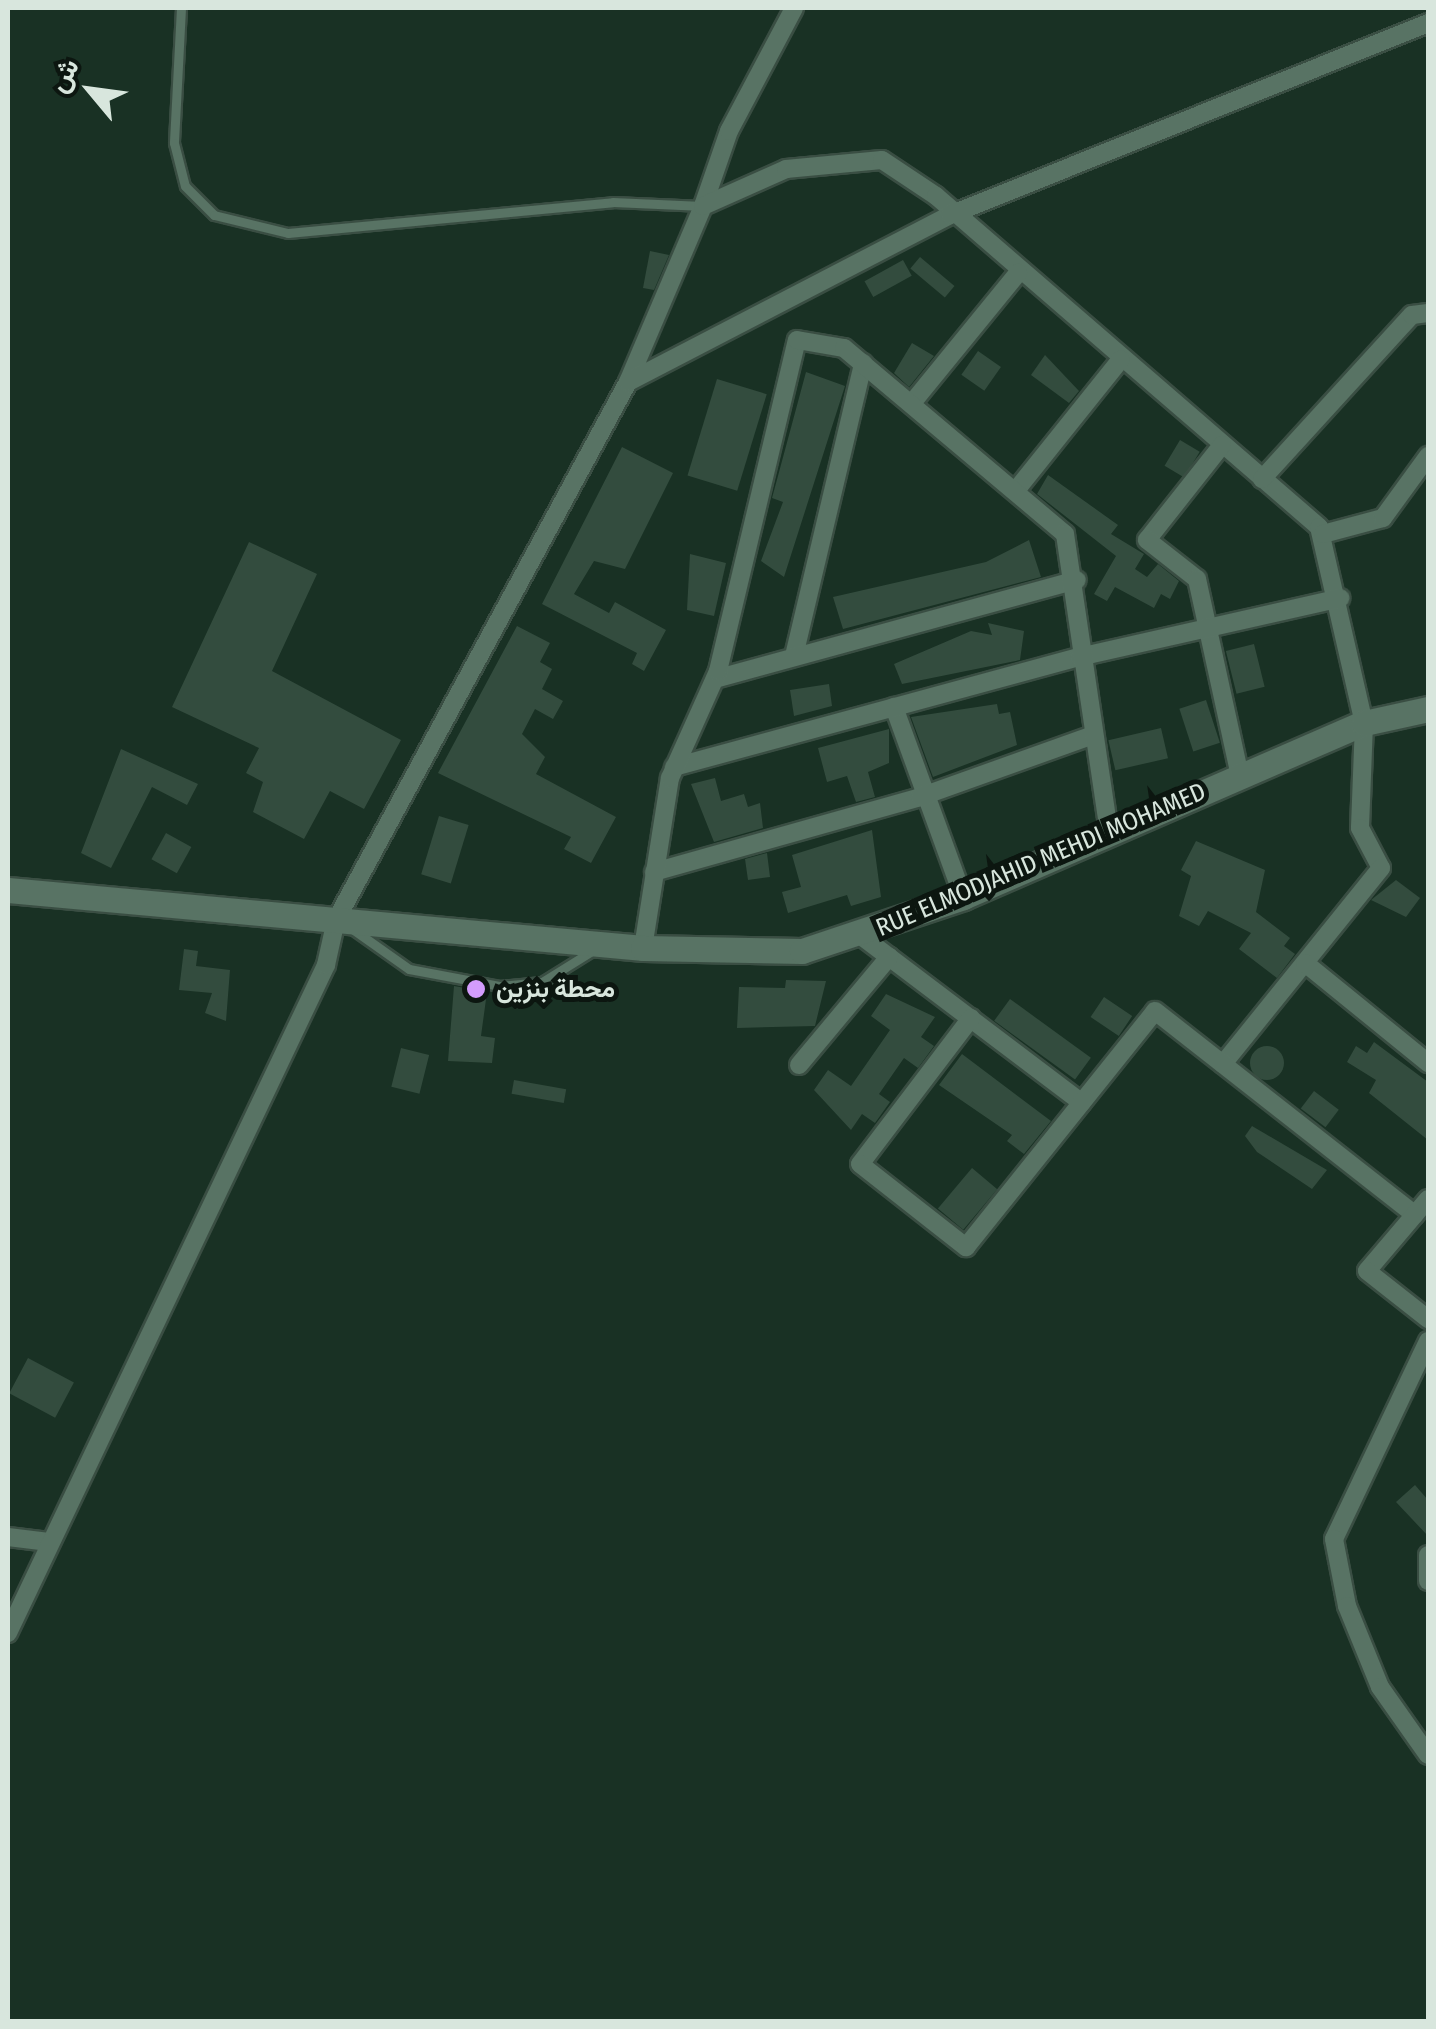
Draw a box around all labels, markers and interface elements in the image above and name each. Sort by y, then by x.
north arrow [40,40,140,140]
text: ش [41,52,86,98]
street label: RUE ELMODJAHID MEHDI MOHAMED [872,777,1210,943]
place label: محطة بنزين [496,974,615,1004]
marker: محطة بنزين [465,978,487,1000]

